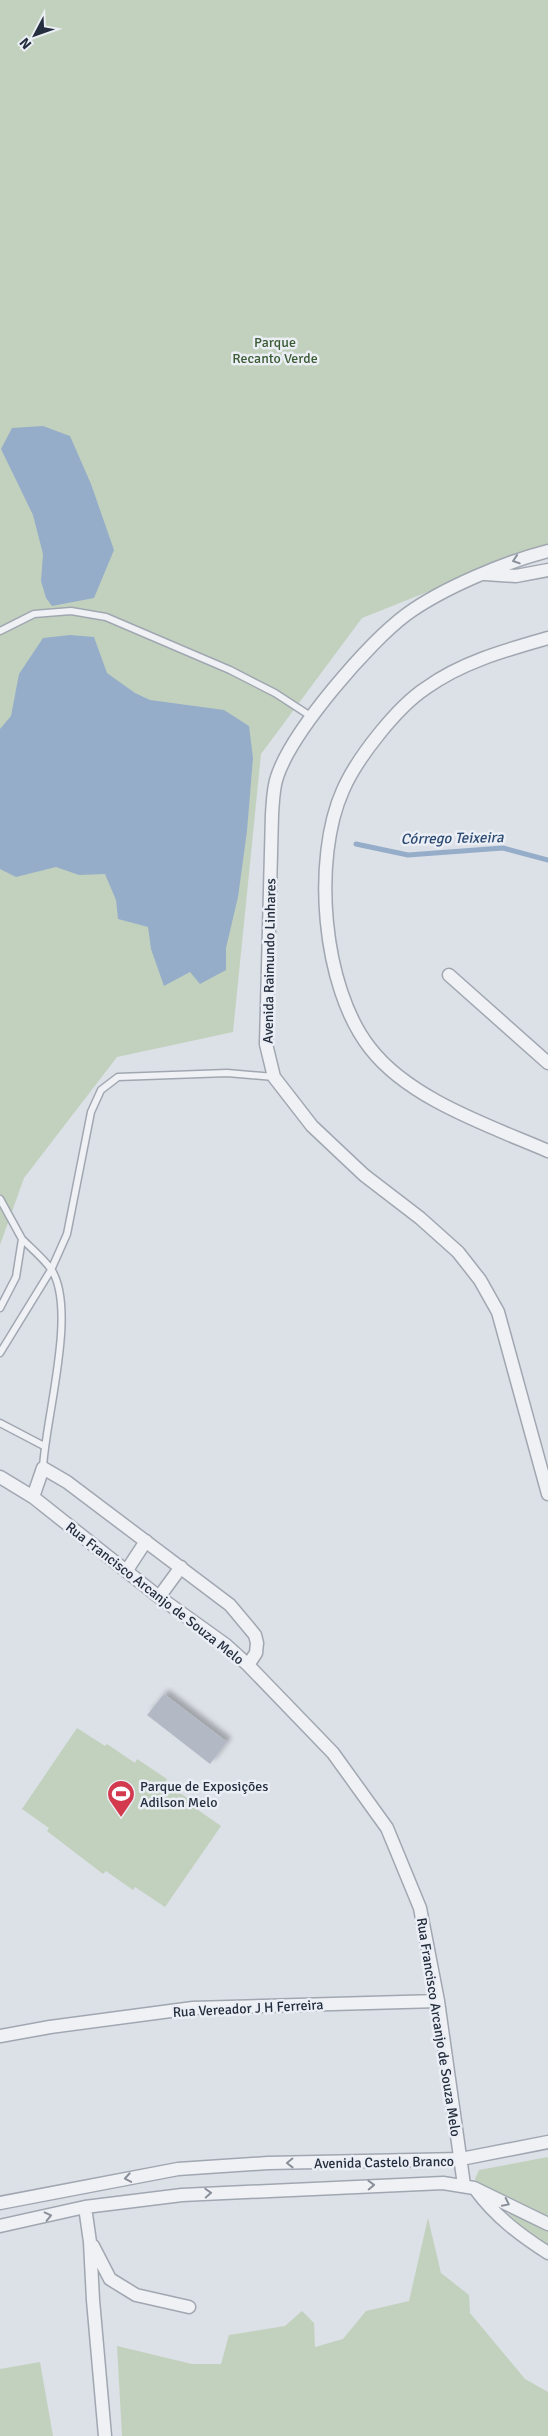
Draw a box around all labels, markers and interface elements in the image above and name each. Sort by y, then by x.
north arrow [10,10,60,60]
text: N [16,34,35,52]
park label: Parque Recanto Verde [232,334,318,367]
one-way arrow [512,554,520,564]
water label: Córrego Teixeira [400,828,504,848]
street label: Avenida Raimundo Linhares [260,878,279,1044]
street label: Rua Francisco Arcanjo de Souza Melo [62,1519,247,1668]
place label: Parque de Exposições Adilson Melo [140,1778,268,1811]
sports icon: Parque de Exposições Adilson Melo [106,1779,136,1818]
street label: Rua Francisco Arcanjo de Souza Melo [413,1916,464,2138]
street label: Rua Vereador J H Ferreira [172,1996,324,2021]
street label: Avenida Castelo Branco [314,2153,454,2172]
one-way arrow [285,2158,293,2168]
one-way arrow [124,2173,132,2183]
one-way arrow [367,2180,375,2191]
one-way arrow [205,2188,213,2199]
one-way arrow [501,2197,510,2208]
one-way arrow [43,2211,52,2222]

